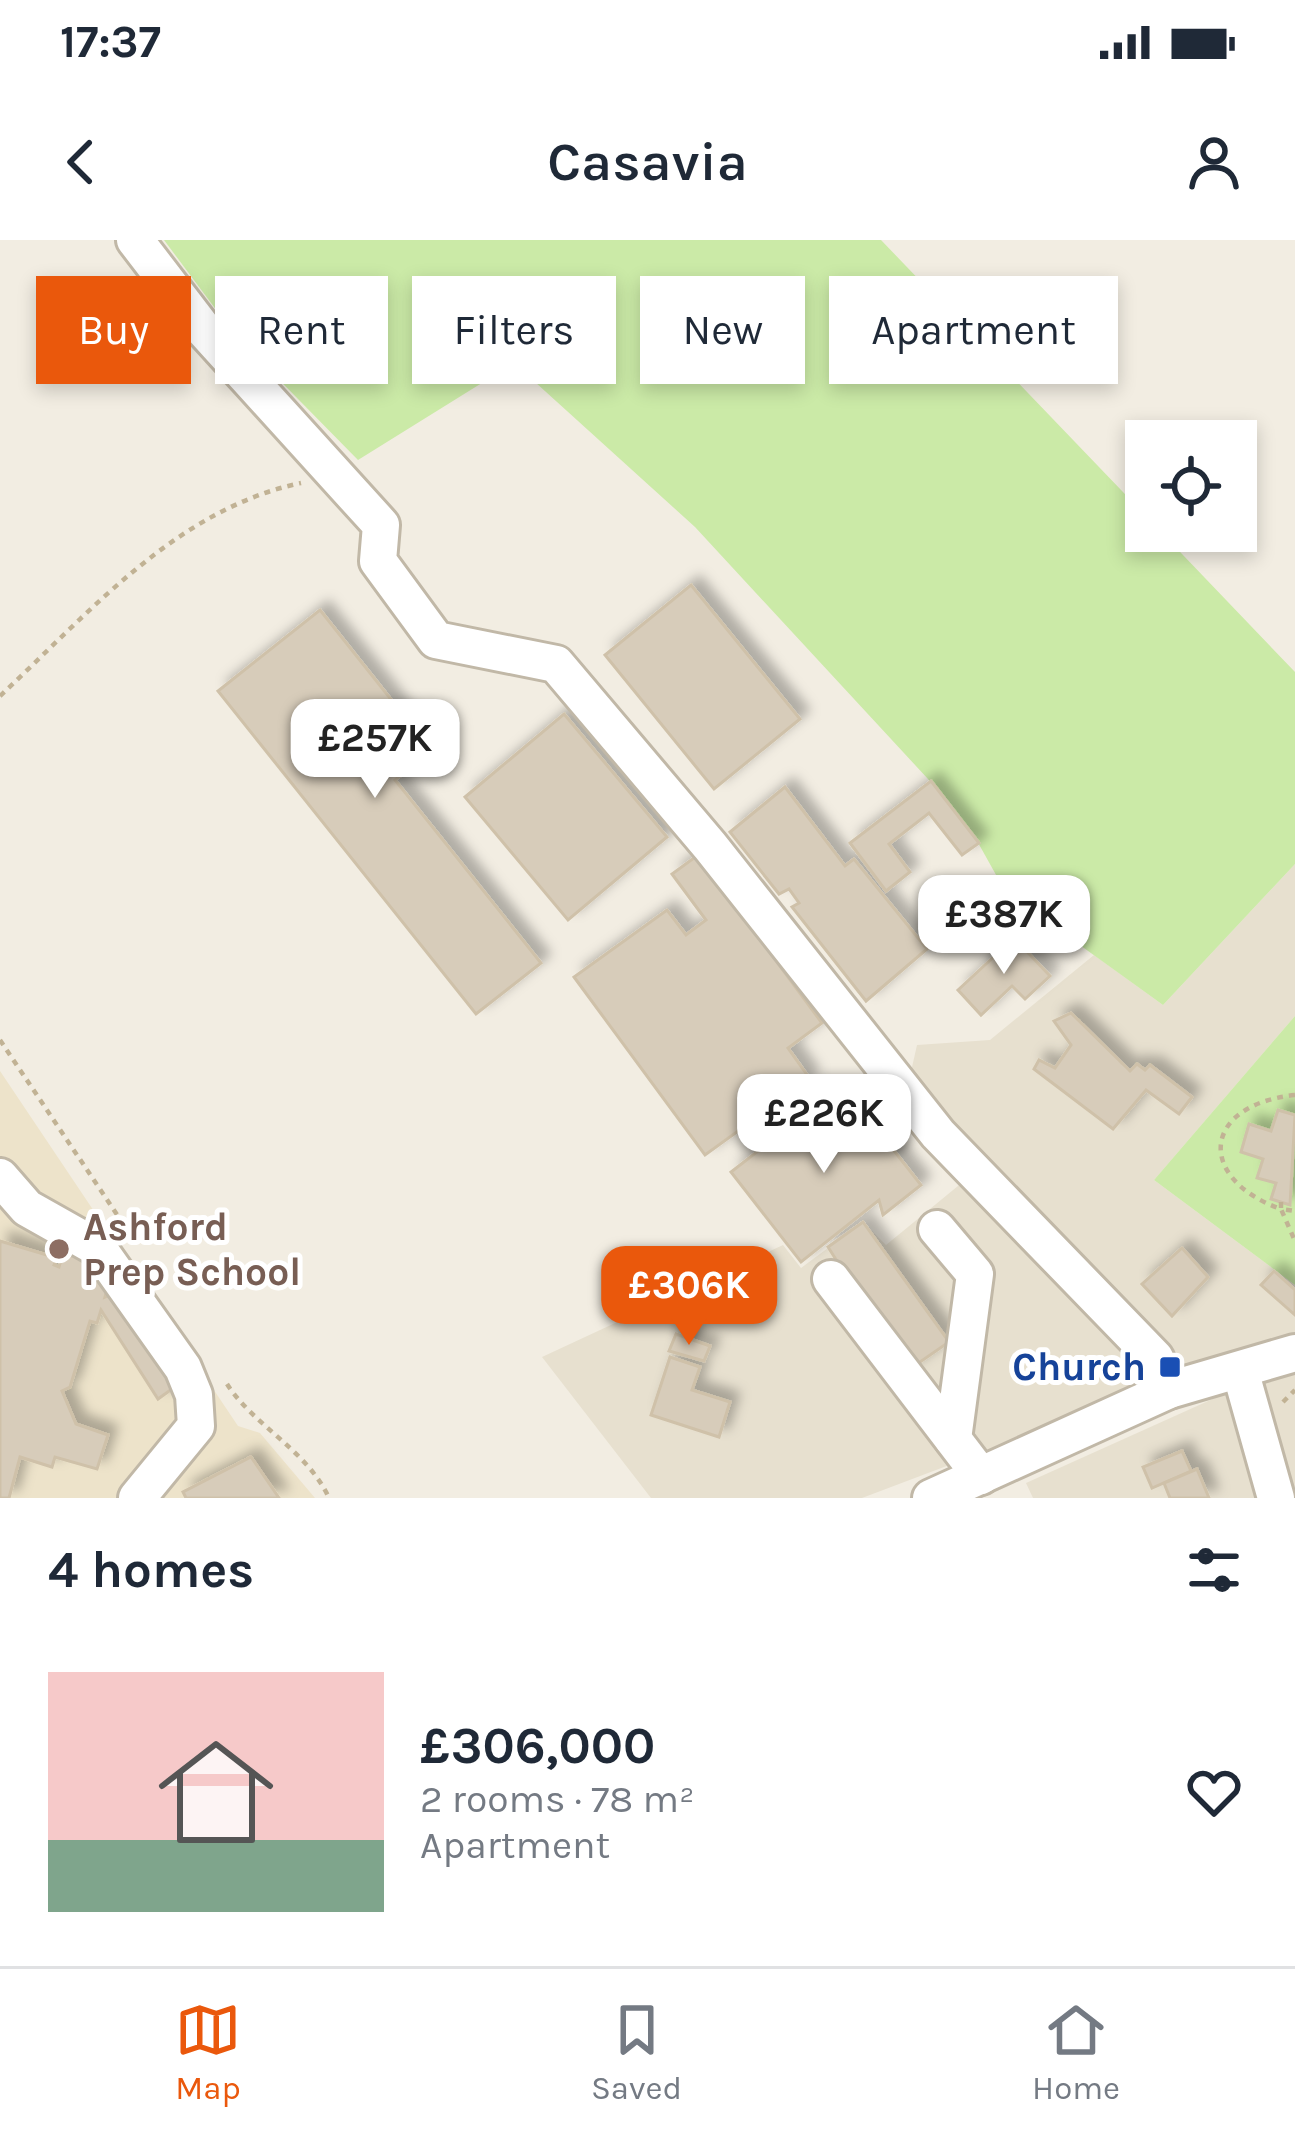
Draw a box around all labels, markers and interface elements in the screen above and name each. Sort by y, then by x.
text: 17:37 [60,16,161,68]
icon: back [48,129,114,195]
icon: person [1181,129,1247,195]
text: Casavia [547,130,748,194]
chip: Buy [36,276,191,384]
chip: Rent [215,276,388,384]
chip: Filters [412,276,616,384]
chip: New [640,276,805,384]
chip: Apartment [829,276,1118,384]
map controls [1125,420,1257,552]
button: locate [1125,420,1257,552]
pin: £257K [291,699,459,801]
text: £257K [318,715,432,761]
pin: £387K [920,875,1088,977]
text: £387K [945,891,1063,937]
pin: £226K [740,1074,908,1176]
text: £226K [764,1090,884,1136]
place label: Ashford Prep School [83,1204,301,1295]
marker: Ashford Prep School [46,1236,72,1262]
pin: £306K [605,1246,773,1348]
text: £306K [628,1262,750,1308]
place label: Church [1012,1344,1146,1390]
marker: Church [1157,1354,1183,1380]
icon: filters [1181,1537,1247,1603]
text: 4 homes [48,1540,254,1600]
text: £306,000 [420,1716,655,1776]
icon: home [144,1720,288,1864]
icon: heart [1181,1759,1247,1825]
text: 2 rooms · 78 m² [420,1776,695,1822]
text: Apartment [420,1822,610,1868]
tab: Map [175,1997,241,2107]
tab: Saved [591,1997,682,2107]
tab: Home [1032,1997,1120,2107]

